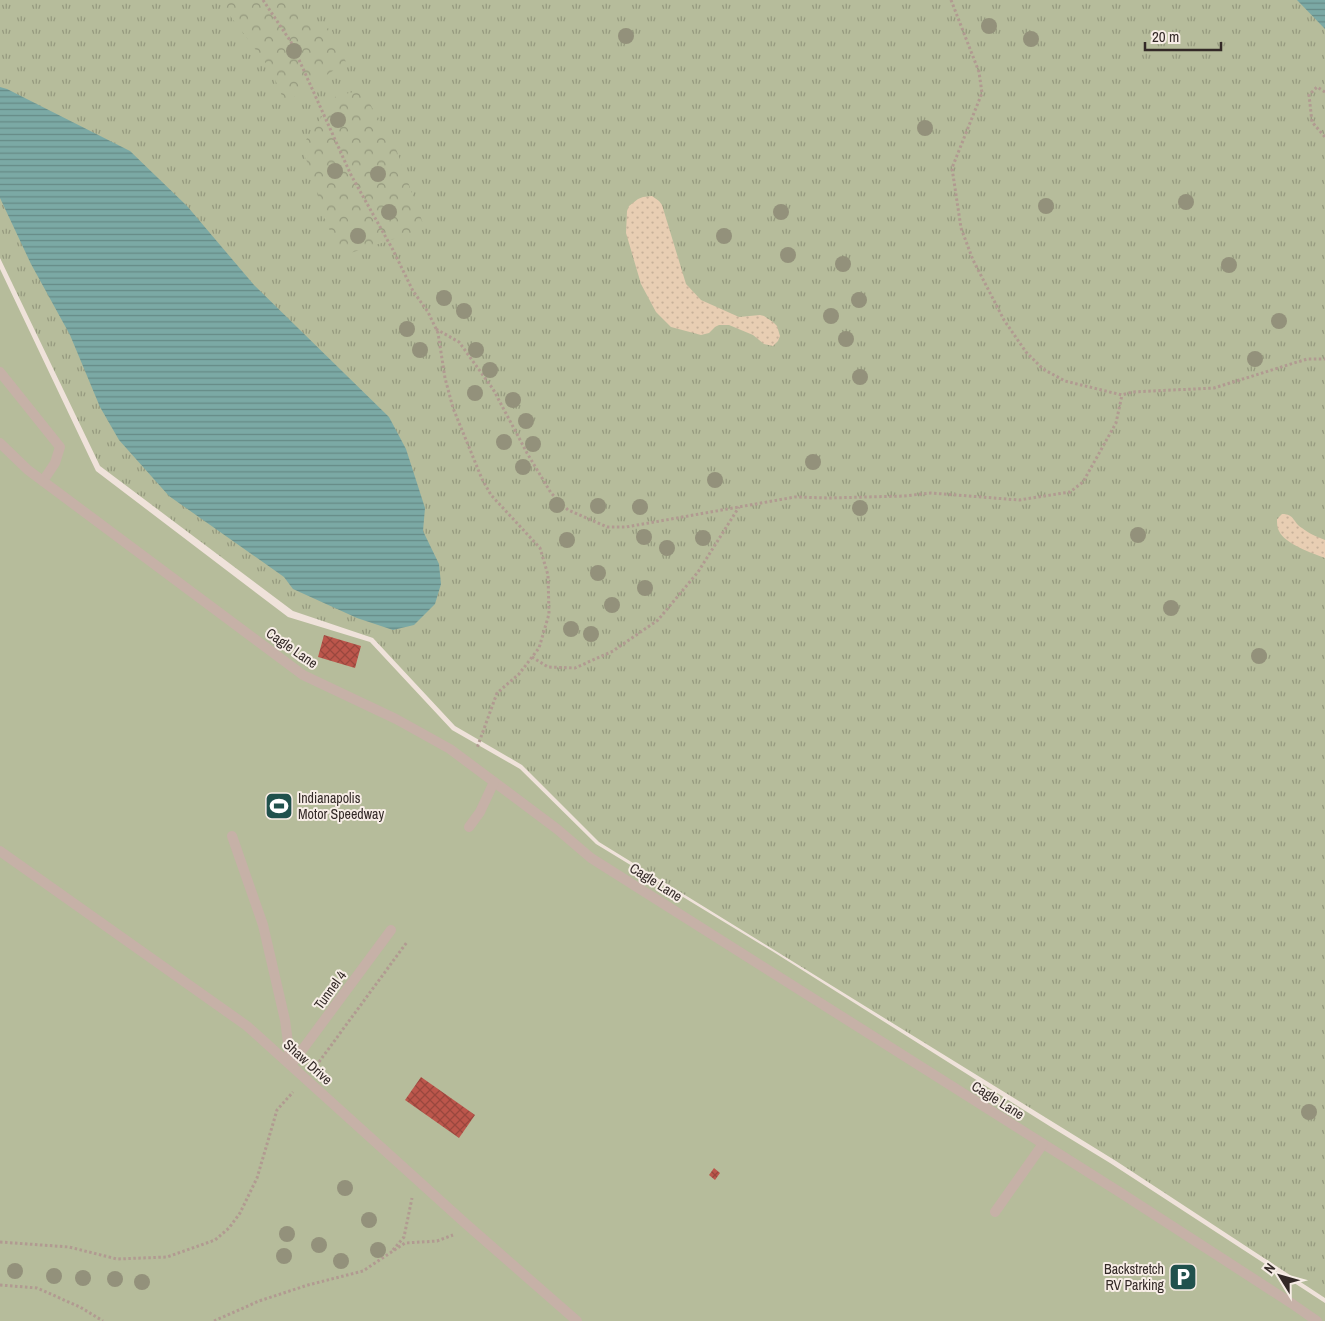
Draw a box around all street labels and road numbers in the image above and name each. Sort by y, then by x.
street label: Cagle Lane [263,624,321,672]
street label: Cagle Lane [626,859,686,905]
street label: Tunnel 4 [310,967,350,1013]
street label: Shaw Drive [280,1035,336,1089]
street label: Cagle Lane [968,1077,1028,1123]

